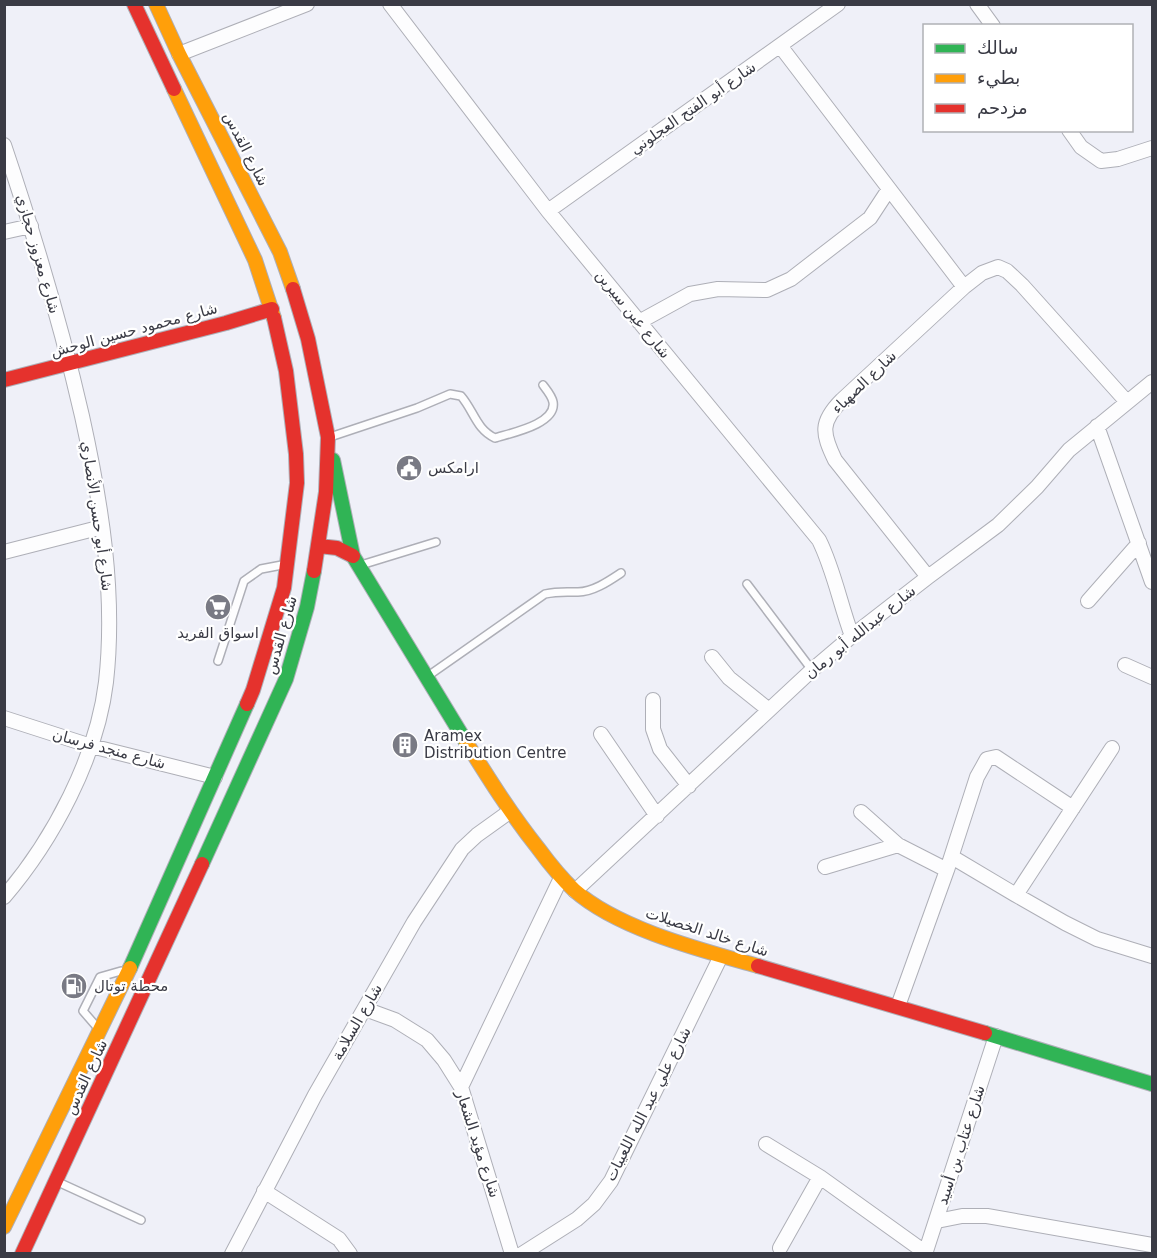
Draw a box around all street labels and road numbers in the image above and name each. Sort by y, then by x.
street label: شارع أبو الفتح العجلوني [626,57,760,159]
street label: شارع القدس [220,109,272,189]
street label: شارع معزوز حجازي [11,192,64,316]
street label: شارع عين سيرين [592,266,674,362]
street label: شارع محمود حسين الوحش [49,299,219,361]
street label: شارع الصهباء [828,347,900,417]
street label: شارع أبو حسن الأنصاري [77,440,117,592]
street label: شارع عبدالله أبو رمان [800,581,919,682]
street label: شارع القدس [261,594,301,676]
street label: شارع منجد فرسان [50,725,168,773]
street label: شارع خالد الخصيلات [643,904,771,960]
street label: شارع السلامة [328,981,386,1063]
street label: شارع علي عبد الله اللعيبات [601,1024,696,1185]
street label: شارع القدس [61,1037,111,1117]
street label: شارع عتاب بن أسيد [932,1083,989,1207]
street label: شارع مؤيد الشعار [452,1087,504,1200]

